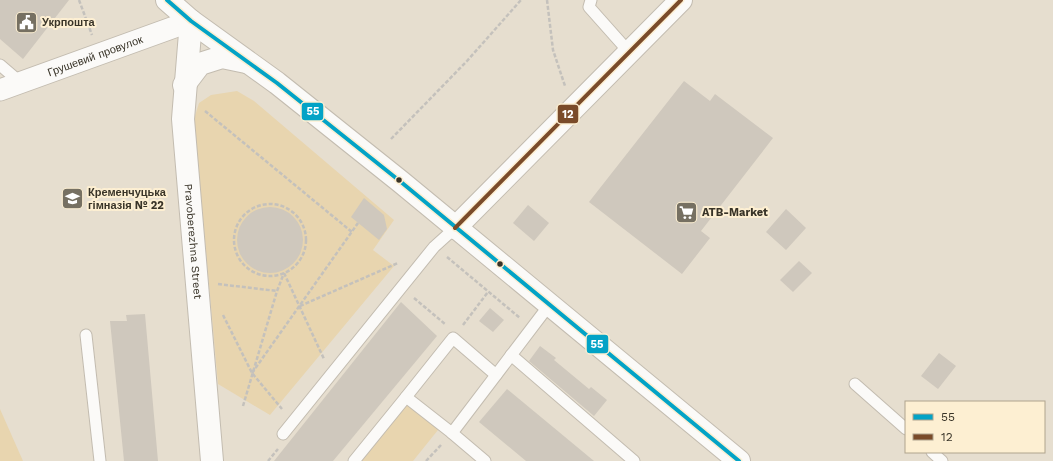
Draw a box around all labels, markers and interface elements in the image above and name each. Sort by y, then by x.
public building icon: Укрпошта [13,9,39,35]
place label: Укрпошта [42,16,96,29]
street label: Грушевий провулок [46,32,145,79]
line badge: 55 [301,102,324,121]
line badge: 12 [557,104,579,124]
text: 55 [307,105,319,118]
text: 12 [562,108,574,121]
unlabelled marker [394,175,404,185]
street label: Pravoberezhna Street [182,183,205,300]
school or university icon: Кременчуцька гімназія № 22 [59,185,85,211]
place label: Кременчуцька гімназія № 22 [88,186,167,212]
supermarket icon: ATB-Market [673,199,699,225]
place label: ATB-Market [702,206,768,219]
unlabelled marker [495,259,505,269]
line badge: 55 [586,334,609,354]
text: 55 [591,338,603,351]
legend [905,401,1045,453]
text: 55 [941,410,955,424]
text: 12 [941,430,953,444]

